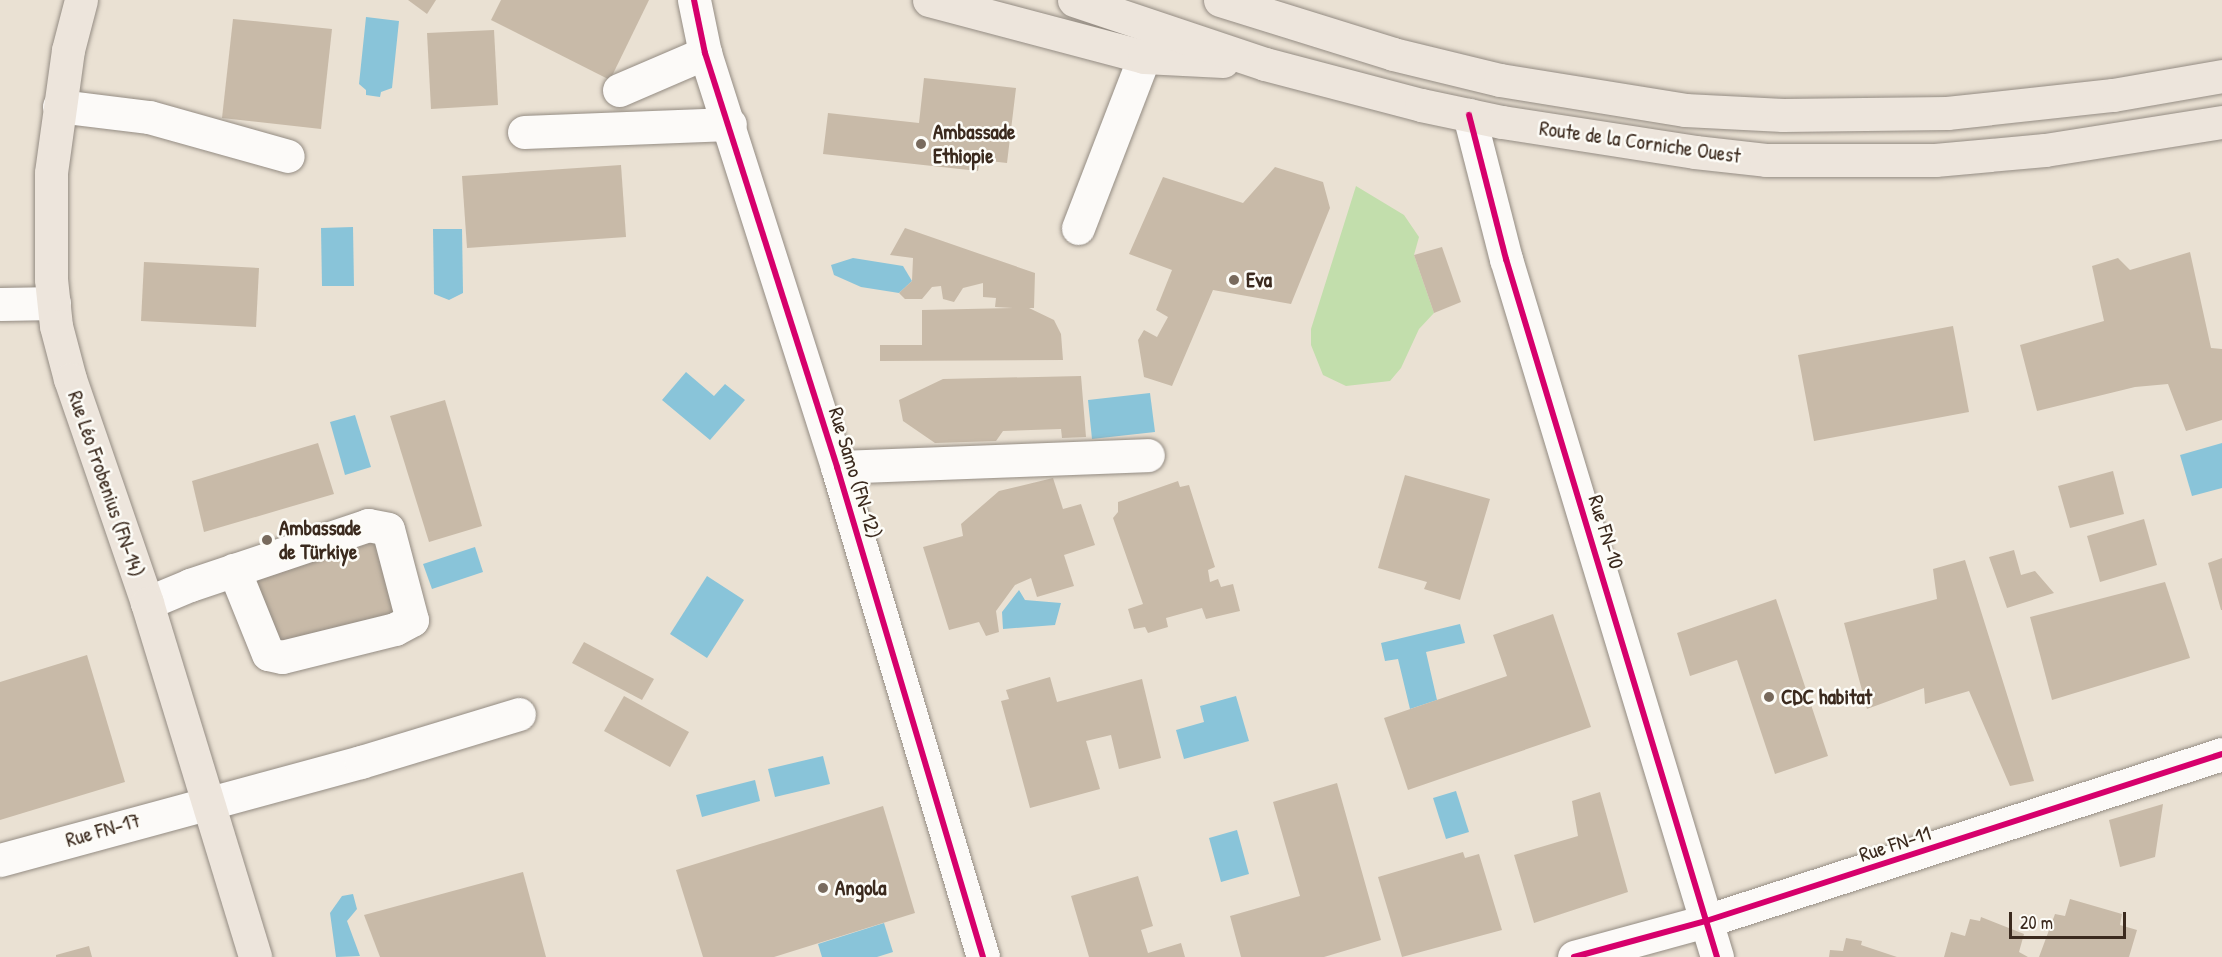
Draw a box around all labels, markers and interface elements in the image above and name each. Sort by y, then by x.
street label: Route de la Corniche Ouest [1538,115,1742,169]
place label: Ambassade Ethiopie [933,119,1015,169]
marker: Ambassade Ethiopie [914,137,928,151]
place label: Eva [1246,267,1272,293]
marker: Eva [1227,273,1241,287]
street label: Rue Léo Frobenius (FN-14) [62,388,150,580]
street label: Rue Samo (FN-12) [823,404,887,542]
street label: Rue FN-10 [1583,492,1629,572]
place label: Ambassade de Türkiye [279,515,361,565]
marker: Ambassade de Türkiye [260,533,274,547]
place label: CDC habitat [1781,684,1872,710]
marker: CDC habitat [1762,690,1776,704]
street label: Rue FN-17 [63,807,143,853]
street label: Rue FN-11 [1856,821,1934,867]
place label: Angola [835,875,886,901]
marker: Angola [816,881,830,895]
scale bar [2012,900,2129,938]
text: 20 m [2020,910,2053,935]

